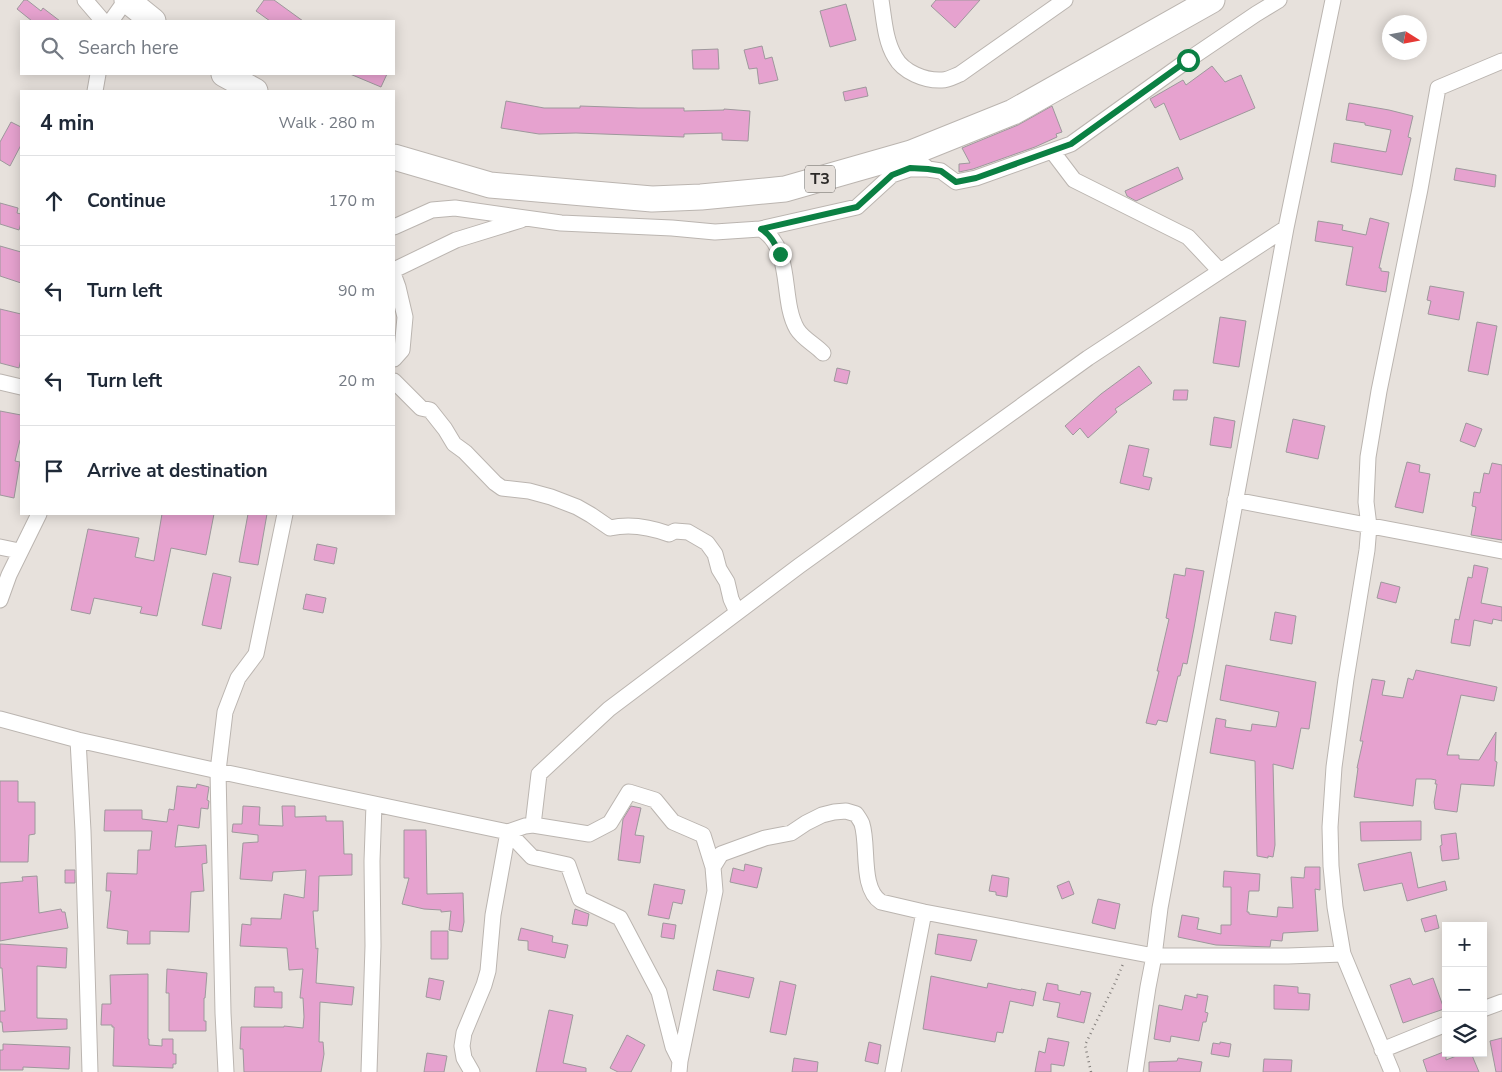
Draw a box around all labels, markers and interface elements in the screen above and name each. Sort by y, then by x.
north arrow [1382,15,1427,60]
search box [20,20,395,75]
icon: search [38,34,66,62]
text: Search here [78,35,179,61]
route start [1177,49,1200,72]
text: 4 min [40,109,94,137]
text: Walk · 280 m [279,112,375,134]
road number: T3 [805,165,835,192]
icon: ahead [40,187,68,215]
text: Continue [87,188,166,214]
text: 170 m [328,190,375,212]
route end [769,243,792,266]
icon: left [40,277,68,305]
text: Turn left [87,278,162,304]
text: 90 m [338,280,375,302]
icon: left [40,367,68,395]
text: Turn left [87,368,162,394]
text: 20 m [338,370,375,392]
icon: arrive [40,457,68,485]
text: Arrive at destination [87,458,268,484]
map controls [1442,922,1487,1057]
button: + [1442,922,1487,967]
button: − [1442,967,1487,1012]
button: layers [1442,1012,1487,1057]

